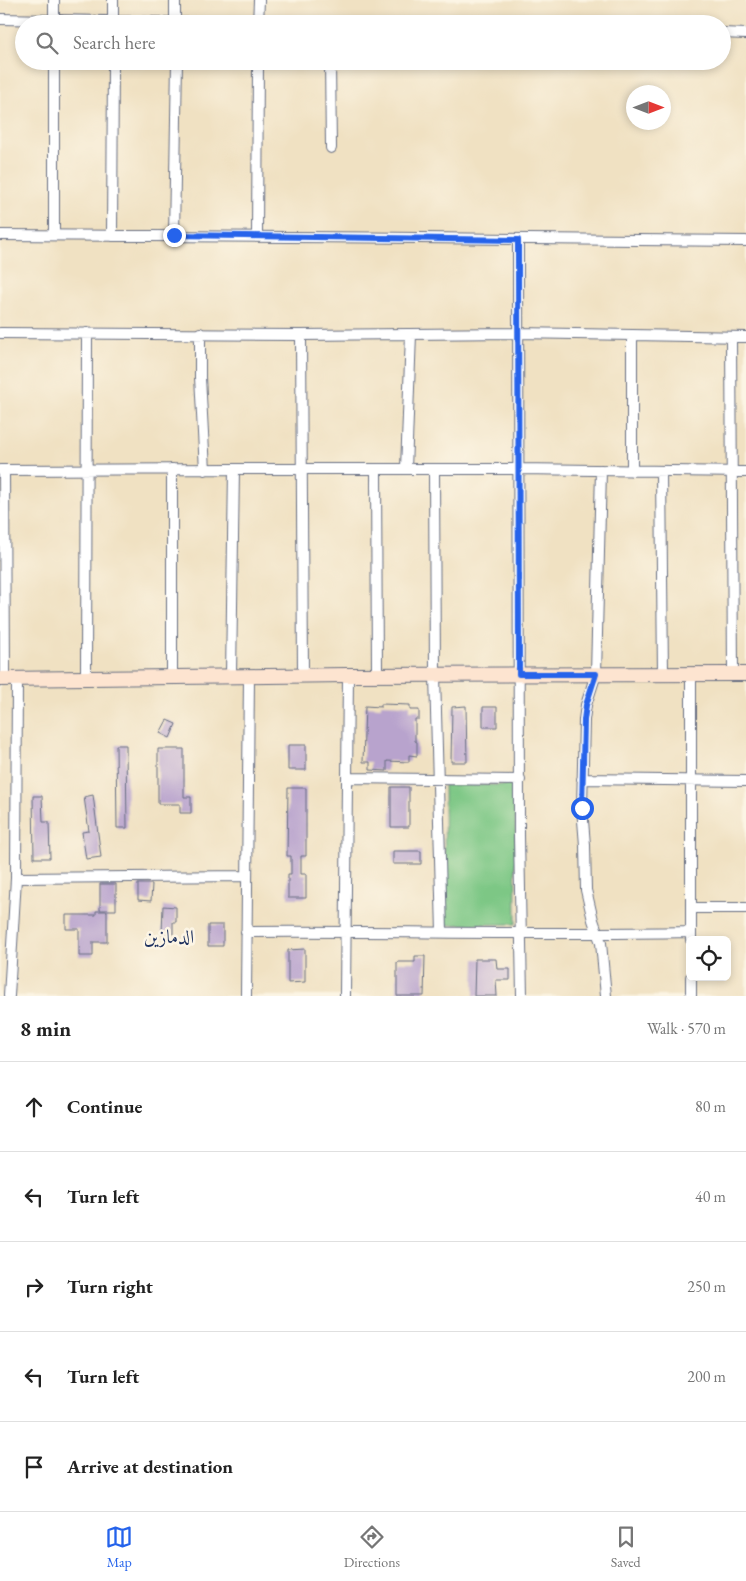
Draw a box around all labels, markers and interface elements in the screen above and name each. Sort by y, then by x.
search box [15,15,731,70]
icon: search [33,29,61,57]
text: Search here [73,30,155,55]
north arrow [626,85,671,130]
route end [163,224,186,247]
route start [571,797,594,820]
district label: الدمازين [144,924,194,949]
map controls [686,936,731,981]
button: locate [686,936,731,981]
text: 8 min [20,1015,71,1042]
text: Walk · 570 m [647,1018,726,1039]
icon: ahead [20,1093,48,1121]
text: Continue [67,1094,142,1119]
text: 80 m [695,1096,726,1117]
icon: left [20,1183,48,1211]
text: Turn left [67,1184,139,1209]
text: 40 m [695,1186,726,1207]
icon: right [20,1273,48,1301]
text: Turn right [67,1274,153,1299]
text: 250 m [687,1276,726,1297]
icon: left [20,1363,48,1391]
text: Turn left [67,1364,139,1389]
text: 200 m [687,1366,726,1387]
icon: arrive [20,1453,48,1481]
text: Arrive at destination [67,1454,233,1479]
tab: Map [105,1523,133,1571]
tab: Directions [344,1523,400,1571]
tab: Saved [611,1523,641,1571]

